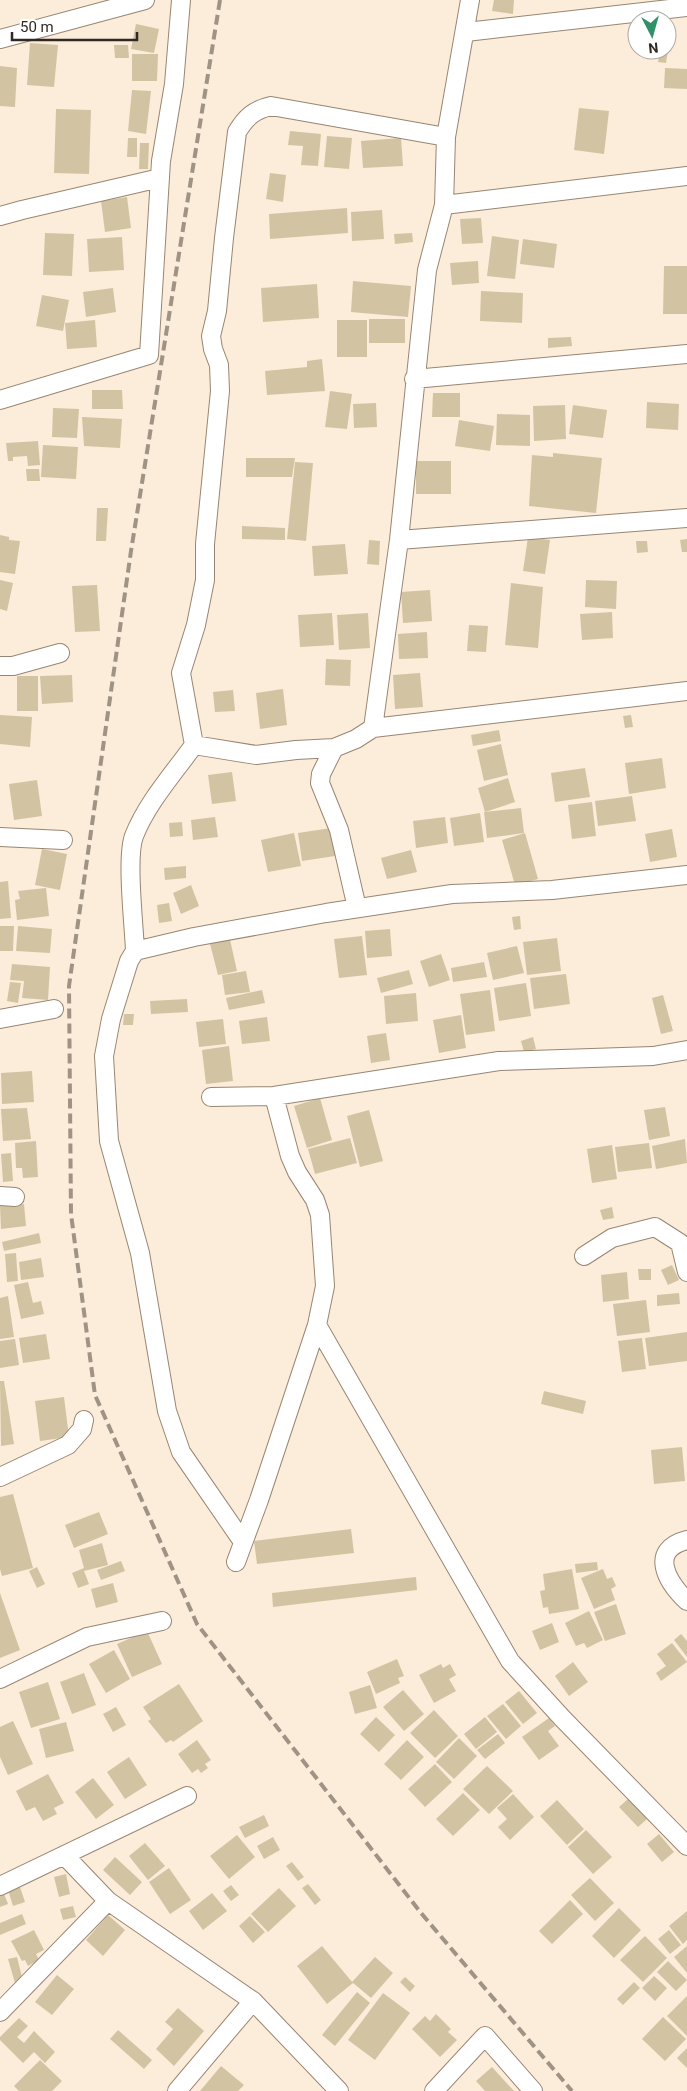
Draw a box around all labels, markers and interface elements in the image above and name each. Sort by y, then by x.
scale bar [12,10,138,42]
north arrow [627,10,677,60]
text: 50 m [20,18,54,36]
text: N [648,39,659,56]

